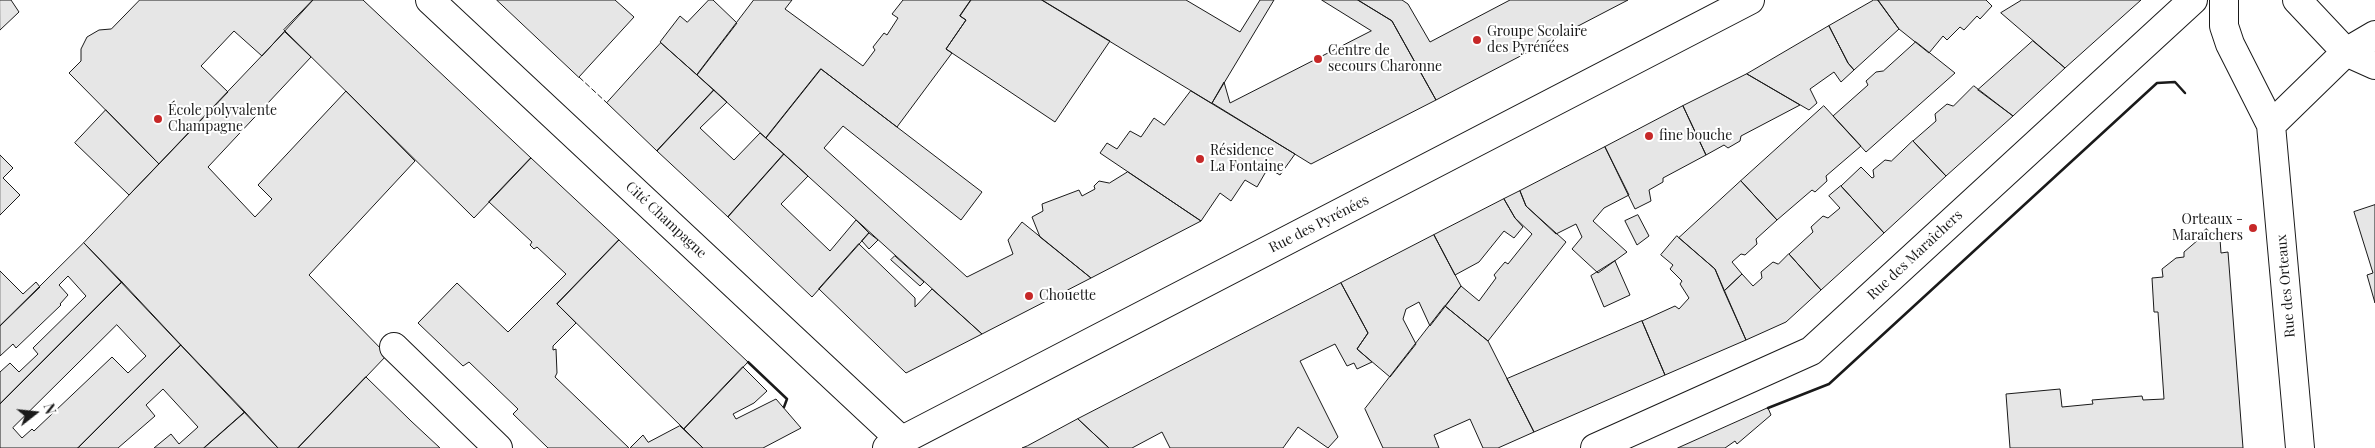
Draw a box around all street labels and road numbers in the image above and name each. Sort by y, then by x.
street label: Cité Champagne [622,178,710,262]
street label: Rue des Pyrénées [1266,192,1372,256]
street label: Rue des Maraîchers [1864,207,1966,303]
street label: Rue des Orteaux [2273,234,2299,338]

